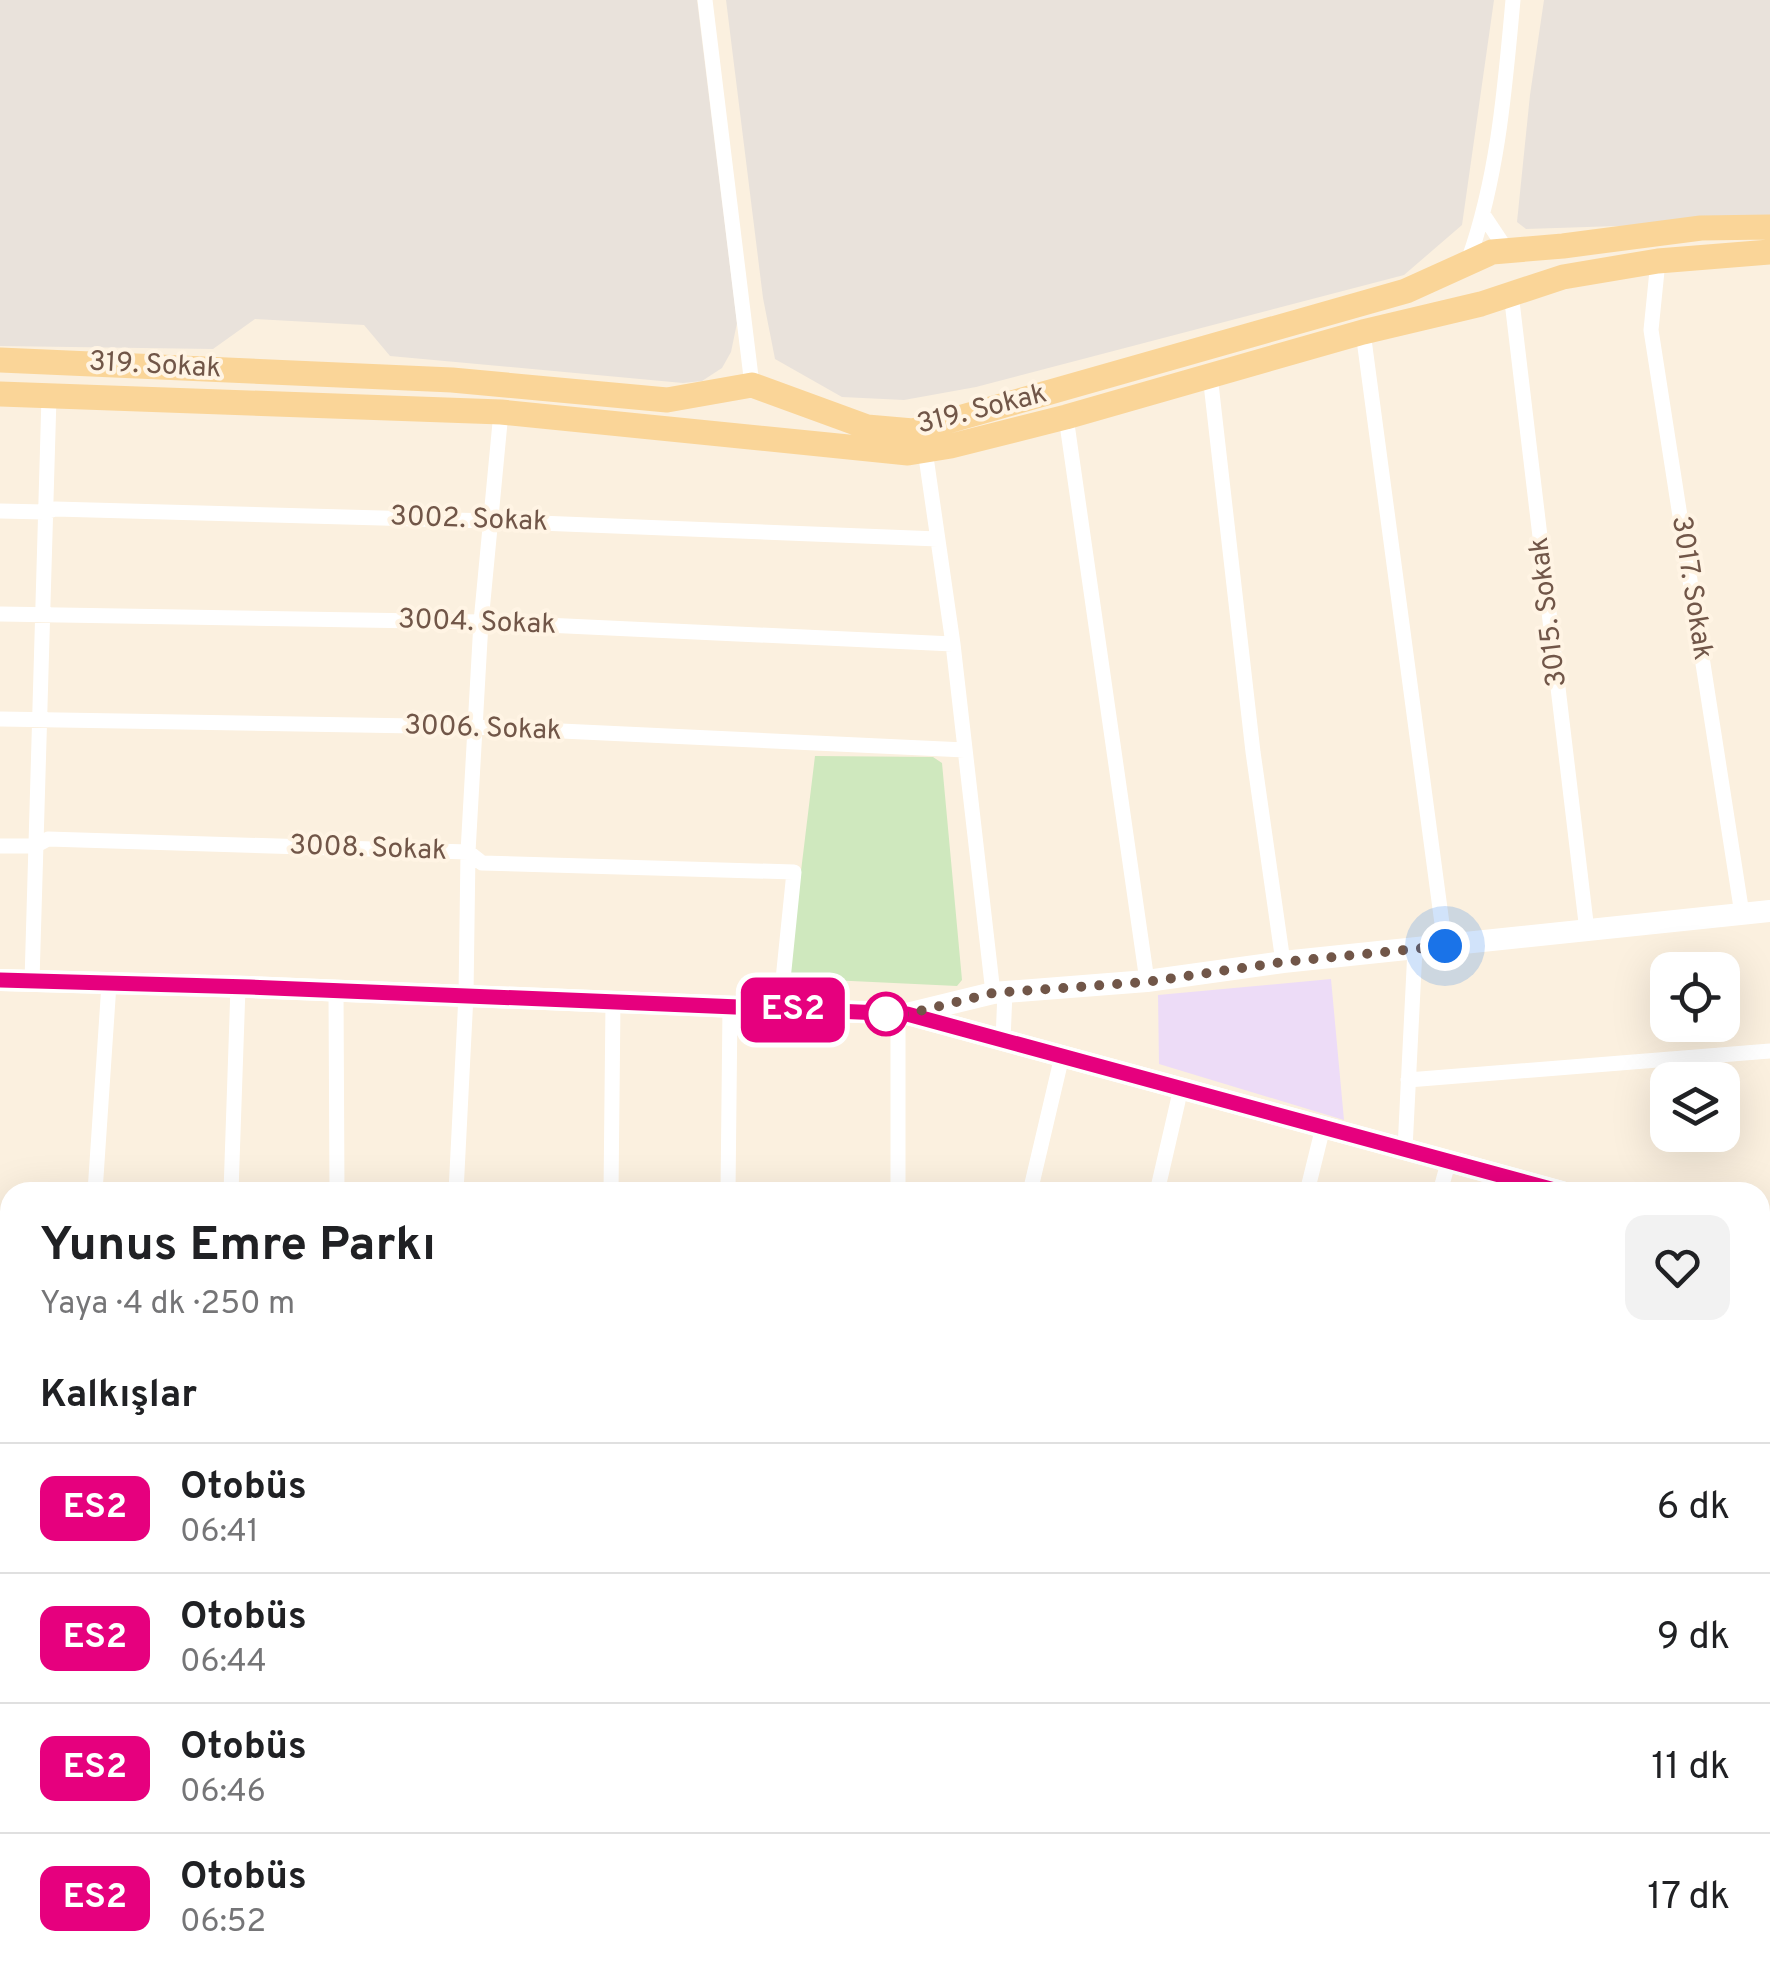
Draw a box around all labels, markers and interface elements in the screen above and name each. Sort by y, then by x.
street label: 319. Sokak [88,345,222,387]
street label: 319. Sokak [913,377,1051,443]
street label: 3002. Sokak [389,499,549,541]
street label: 3017. Sokak [1662,513,1720,663]
street label: 3015. Sokak [1522,535,1576,689]
street label: 3004. Sokak [397,602,557,644]
street label: 3006. Sokak [404,708,562,750]
street label: 3008. Sokak [289,828,447,870]
your location [1420,921,1470,971]
map controls [1650,952,1740,1152]
button: locate [1650,952,1740,1042]
line badge: ES2 [736,978,850,1042]
text: ES2 [761,988,825,1032]
unlabelled marker [865,993,907,1035]
button: layers [1650,1062,1740,1152]
button: heart [1625,1215,1730,1320]
text: Yunus Emre Parkı [40,1217,436,1277]
text: Yaya · 4 dk · 250 m [40,1285,295,1325]
text: Kalkışlar [40,1372,197,1421]
text: Otobüs [180,1464,307,1513]
text: 6 dk [1657,1484,1730,1533]
text: ES2 [63,1486,127,1530]
text: 06:41 [180,1513,259,1553]
text: Otobüs [180,1594,307,1643]
text: 9 dk [1657,1614,1730,1663]
text: ES2 [63,1616,127,1660]
text: 06:44 [180,1643,267,1683]
text: Otobüs [180,1724,307,1773]
text: 11 dk [1651,1744,1730,1793]
text: ES2 [63,1746,127,1790]
text: 06:46 [180,1773,266,1813]
text: Otobüs [180,1854,307,1903]
text: 17 dk [1647,1874,1730,1923]
text: ES2 [63,1876,127,1920]
text: 06:52 [180,1903,266,1943]

